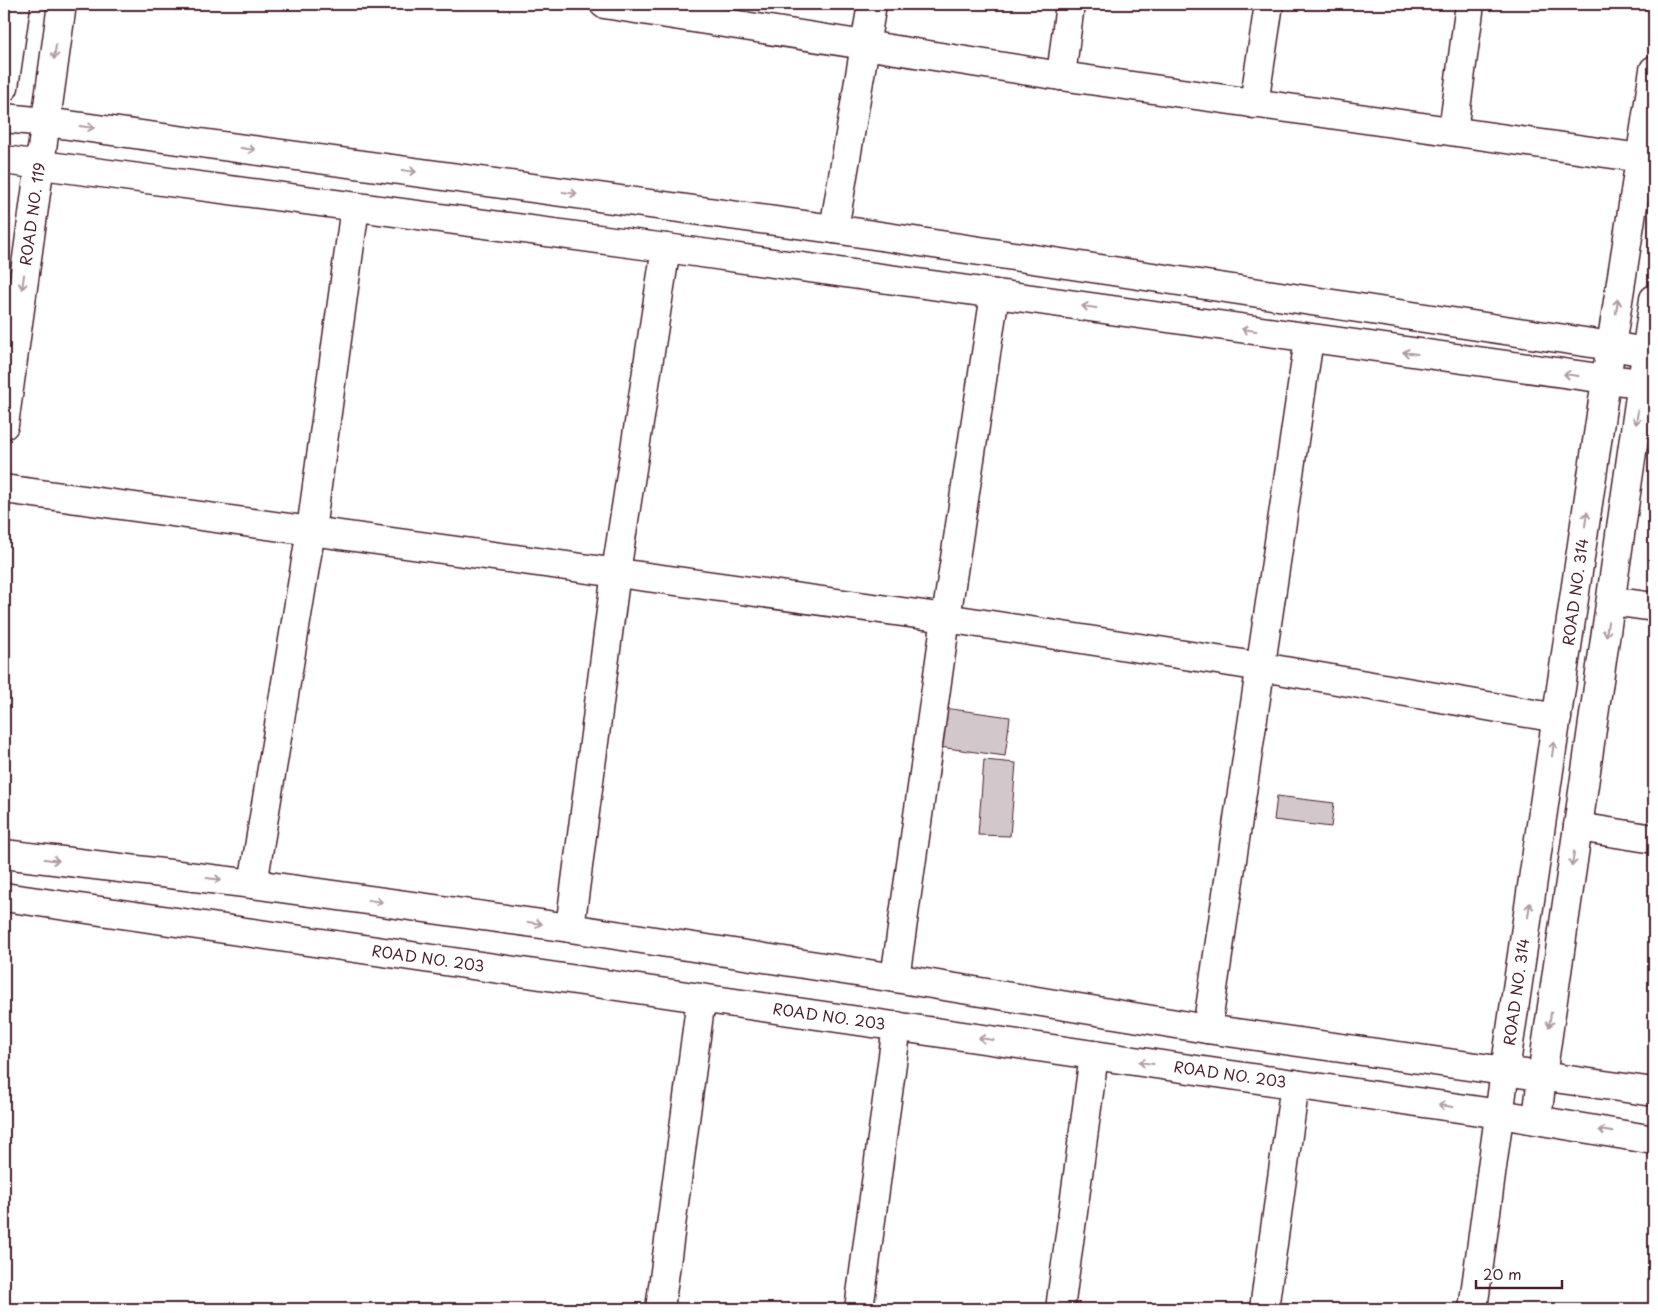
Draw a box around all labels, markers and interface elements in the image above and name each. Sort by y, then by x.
one-way arrow [50,44,60,60]
one-way arrow [79,123,95,133]
one-way arrow [240,145,256,155]
street label: ROAD NO. 119 [13,161,50,267]
one-way arrow [401,166,417,176]
one-way arrow [562,188,578,198]
one-way arrow [18,274,28,290]
one-way arrow [1613,298,1623,314]
one-way arrow [1081,302,1097,312]
one-way arrow [1242,325,1258,335]
one-way arrow [1403,348,1419,358]
one-way arrow [1564,369,1580,379]
one-way arrow [1632,408,1642,424]
one-way arrow [1581,511,1591,527]
street label: ROAD NO. 314 [1556,537,1593,647]
one-way arrow [1601,621,1611,637]
one-way arrow [1548,741,1558,757]
one-way arrow [1568,851,1578,867]
one-way arrow [44,855,60,865]
one-way arrow [205,874,221,884]
one-way arrow [366,896,382,906]
one-way arrow [1524,902,1534,918]
one-way arrow [527,918,543,928]
street label: ROAD NO. 314 [1497,937,1534,1047]
street label: ROAD NO. 203 [370,938,486,977]
street label: ROAD NO. 203 [771,996,887,1035]
one-way arrow [1545,1012,1555,1028]
one-way arrow [978,1034,994,1044]
street label: ROAD NO. 203 [1172,1054,1288,1093]
one-way arrow [1139,1058,1155,1068]
one-way arrow [1438,1101,1454,1111]
one-way arrow [1599,1126,1615,1136]
scale bar [1476,1258,1562,1290]
text: 20 m [1483,1262,1522,1285]

